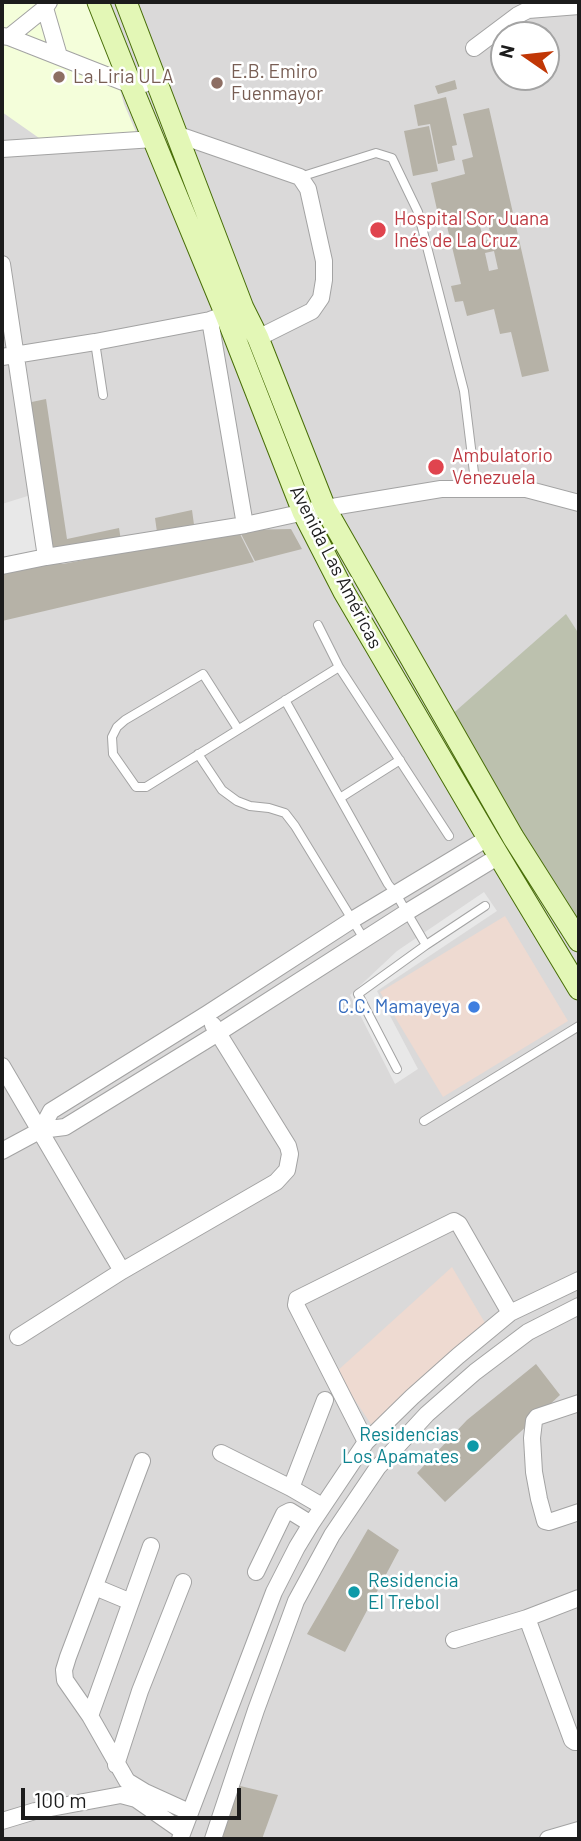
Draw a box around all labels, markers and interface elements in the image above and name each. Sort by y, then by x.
north arrow [490,21,560,91]
text: N [493,42,519,60]
place label: E.B. Emiro Fuenmayor [231,61,323,105]
place label: La Liria ULA [73,66,174,88]
marker: La Liria ULA [51,69,67,85]
marker: E.B. Emiro Fuenmayor [209,75,225,91]
place label: Hospital Sor Juana Inés de La Cruz [394,208,549,252]
marker: Hospital Sor Juana Inés de La Cruz [368,220,388,240]
place label: Ambulatorio Venezuela [452,445,553,489]
marker: Ambulatorio Venezuela [426,457,446,477]
street label: Avenida Las Américas [285,482,387,652]
place label: C.C. Mamayeya [338,996,460,1018]
marker: C.C. Mamayeya [466,999,482,1015]
place label: Residencias Los Apamates [342,1424,459,1468]
marker: Residencias Los Apamates [465,1438,481,1454]
place label: Residencia El Trebol [368,1570,459,1614]
marker: Residencia El Trebol [346,1584,362,1600]
scale bar [24,1774,245,1818]
text: 100 m [34,1787,87,1812]

